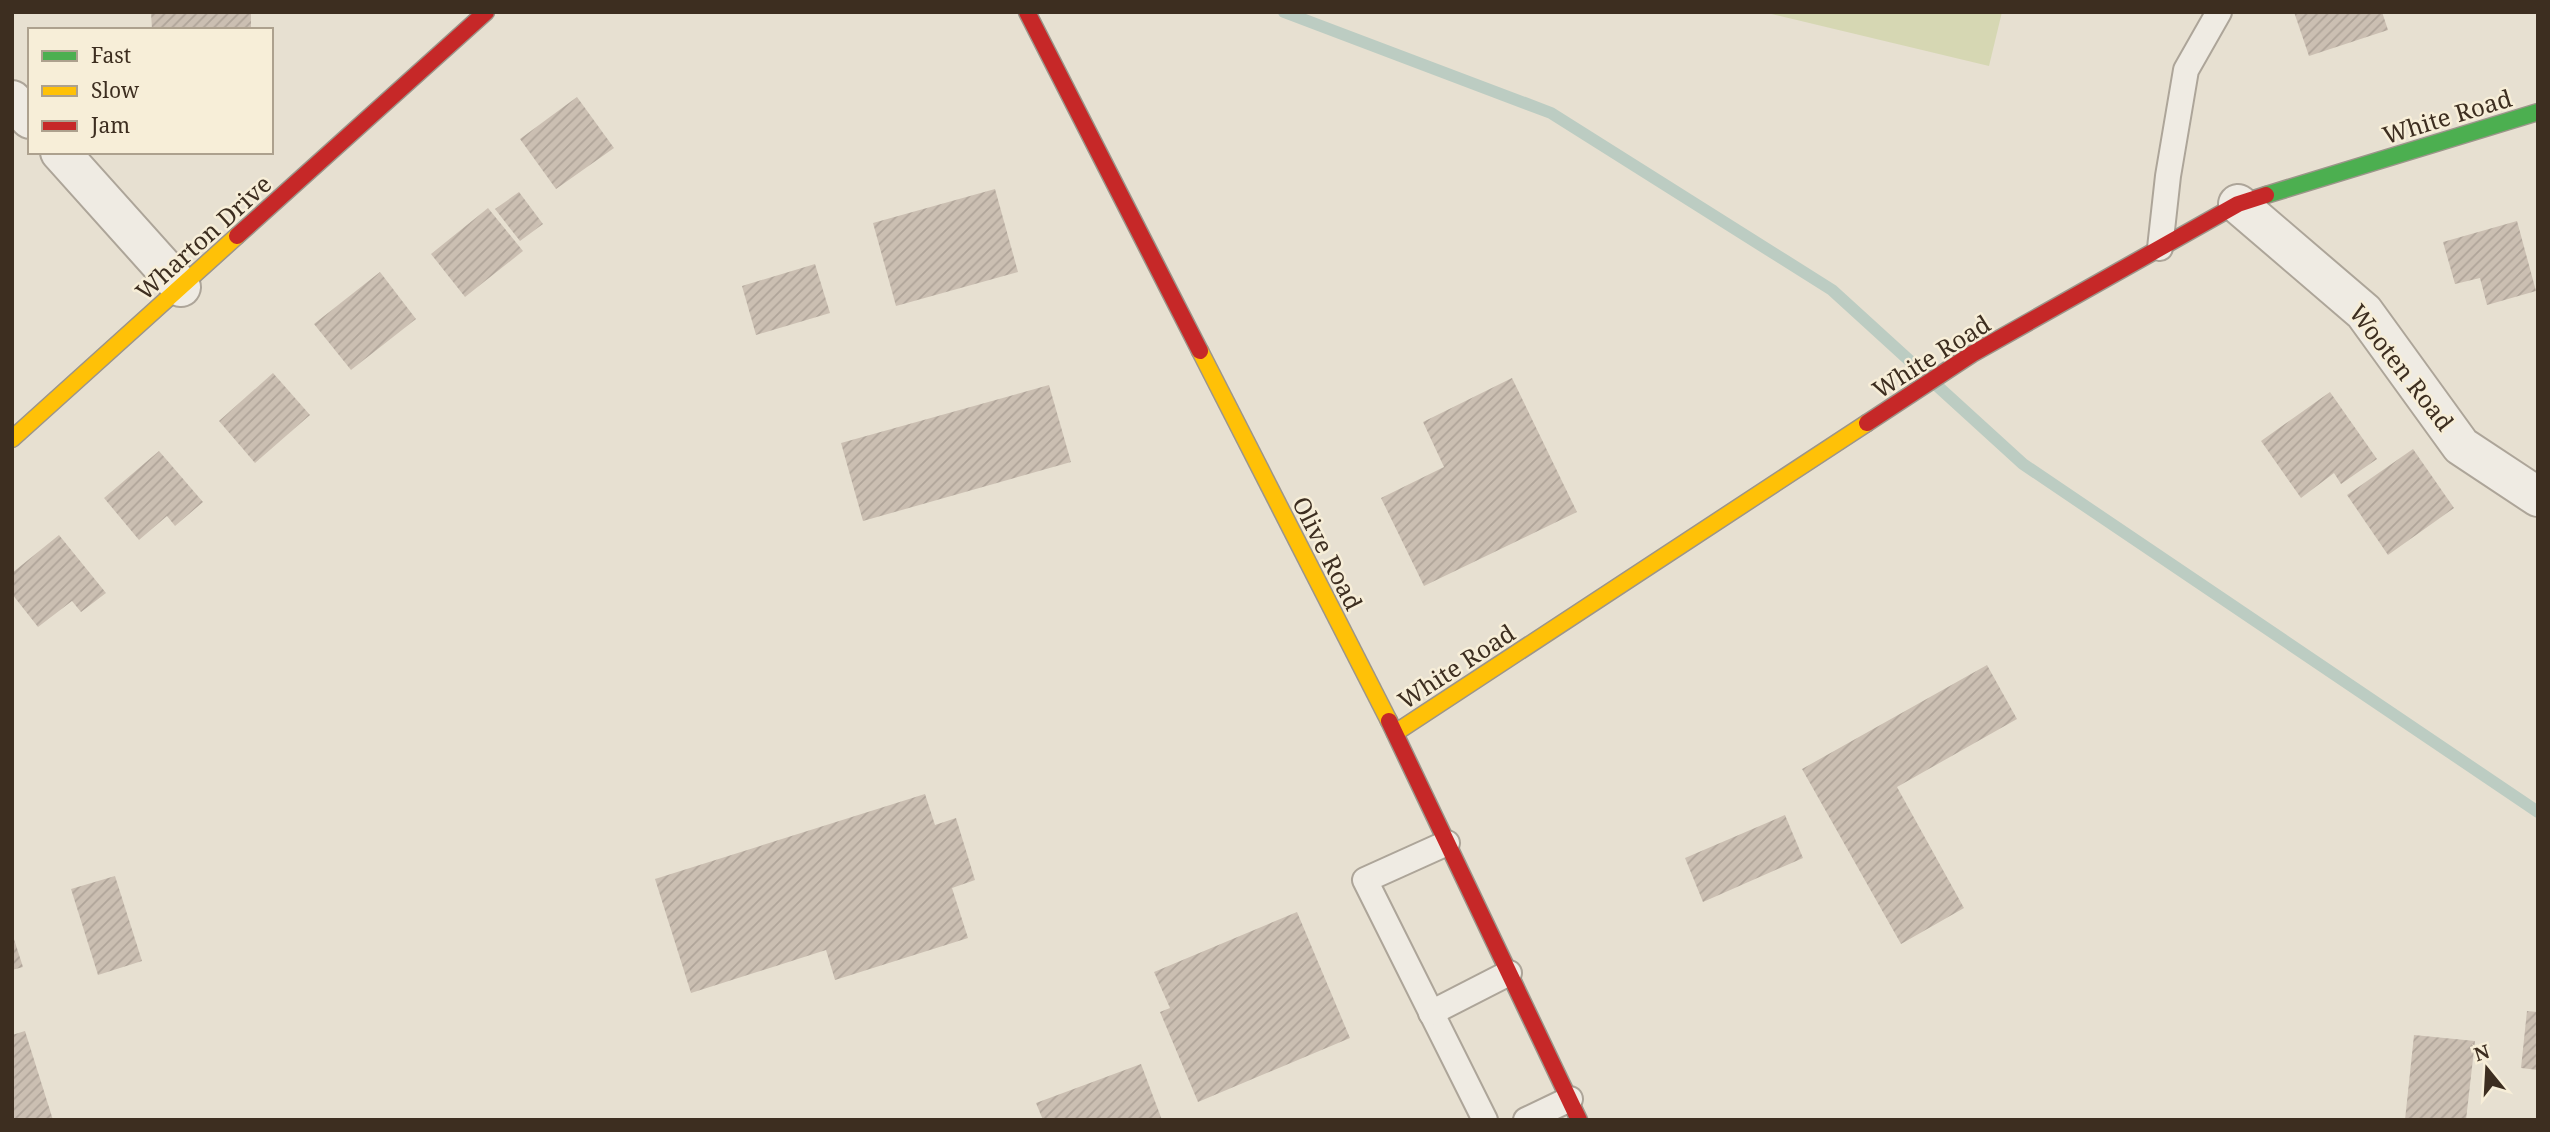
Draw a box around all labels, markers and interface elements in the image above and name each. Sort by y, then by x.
legend [28,28,273,154]
text: Fast [91,41,131,69]
text: Slow [91,76,140,104]
street label: White Road [2378,81,2516,151]
text: Jam [90,111,130,139]
street label: Wharton Drive [128,167,278,307]
street label: Wooten Road [2342,297,2462,437]
street label: White Road [1866,307,1997,405]
street label: Olive Road [1285,490,1371,616]
street label: White Road [1391,616,1521,716]
north arrow [2452,1034,2522,1104]
text: N [2471,1038,2493,1068]

